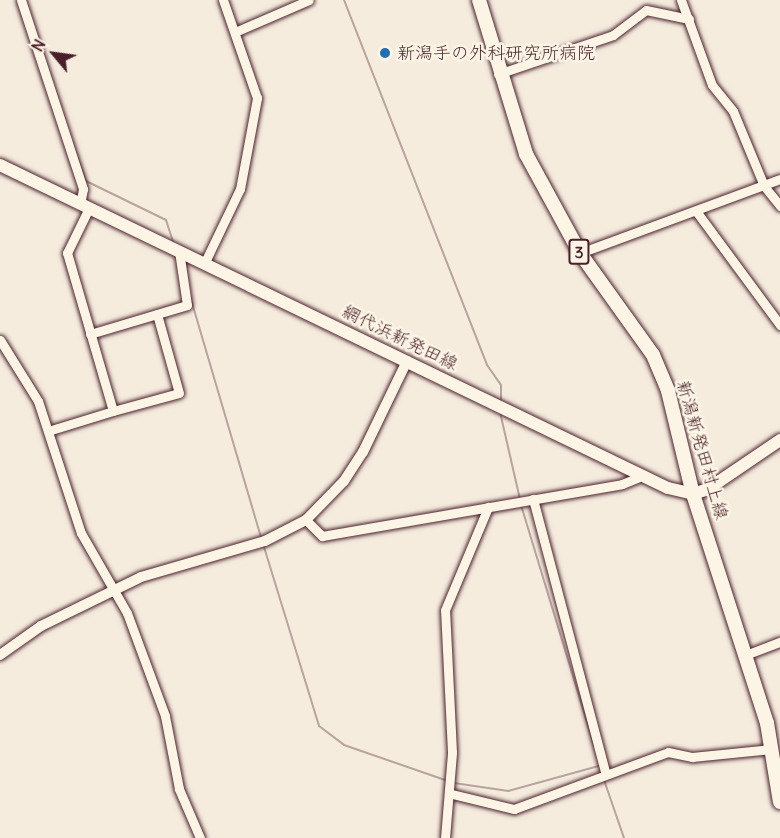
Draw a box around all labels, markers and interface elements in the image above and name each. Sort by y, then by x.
north arrow [24,24,84,84]
text: N [27,36,50,55]
place label: 新潟手の外科研究所病院 [397,42,595,64]
marker: 新潟手の外科研究所病院 [378,46,392,60]
road number: 3 [567,239,591,265]
street label: 網代浜新発田線 [339,301,461,375]
street label: 新潟新発田村上線 [672,378,732,522]

